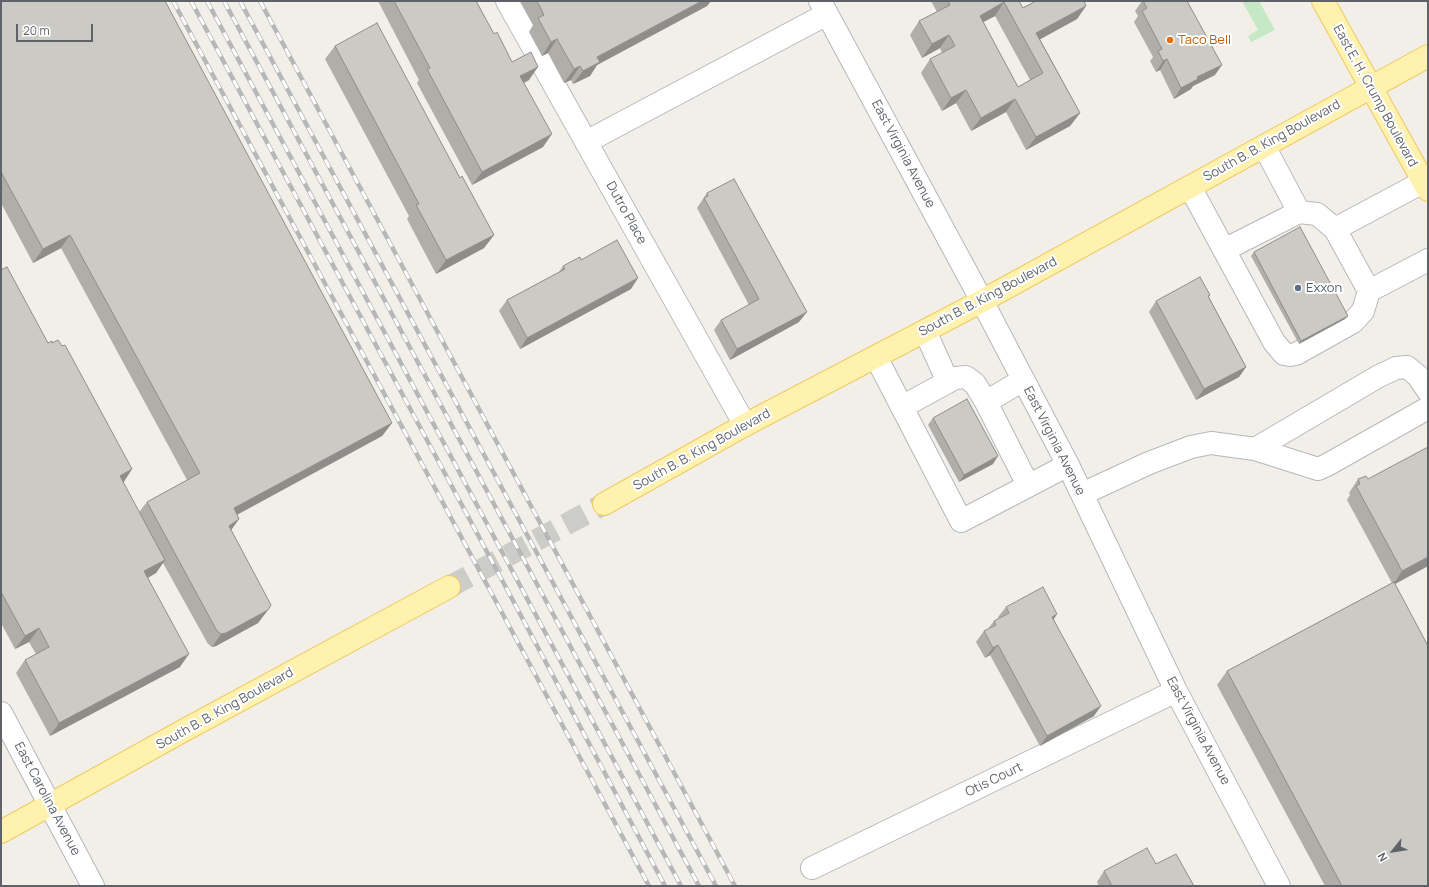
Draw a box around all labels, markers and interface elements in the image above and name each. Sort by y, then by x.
scale bar [18,16,95,42]
text: 20 m [23,22,50,39]
street label: East E. H. Crump Boulevard [1329,22,1421,170]
place label: Taco Bell [1178,32,1231,48]
marker: Taco Bell [1165,35,1175,45]
street label: East Virginia Avenue [868,97,938,211]
street label: South B. B. King Boulevard [1201,97,1343,185]
street label: Dutro Place [602,179,650,247]
street label: South B. B. King Boulevard [916,254,1060,340]
place label: Exxon [1306,280,1342,296]
marker: Exxon [1293,283,1303,293]
street label: East Virginia Avenue [1020,384,1088,498]
street label: South B. B. King Boulevard [631,406,773,494]
street label: South B. B. King Boulevard [154,665,296,753]
street label: East Virginia Avenue [1163,674,1233,788]
street label: East Carolina Avenue [11,740,83,858]
street label: Otis Court [963,759,1025,801]
north arrow [1373,831,1413,871]
text: N [1374,850,1391,864]

